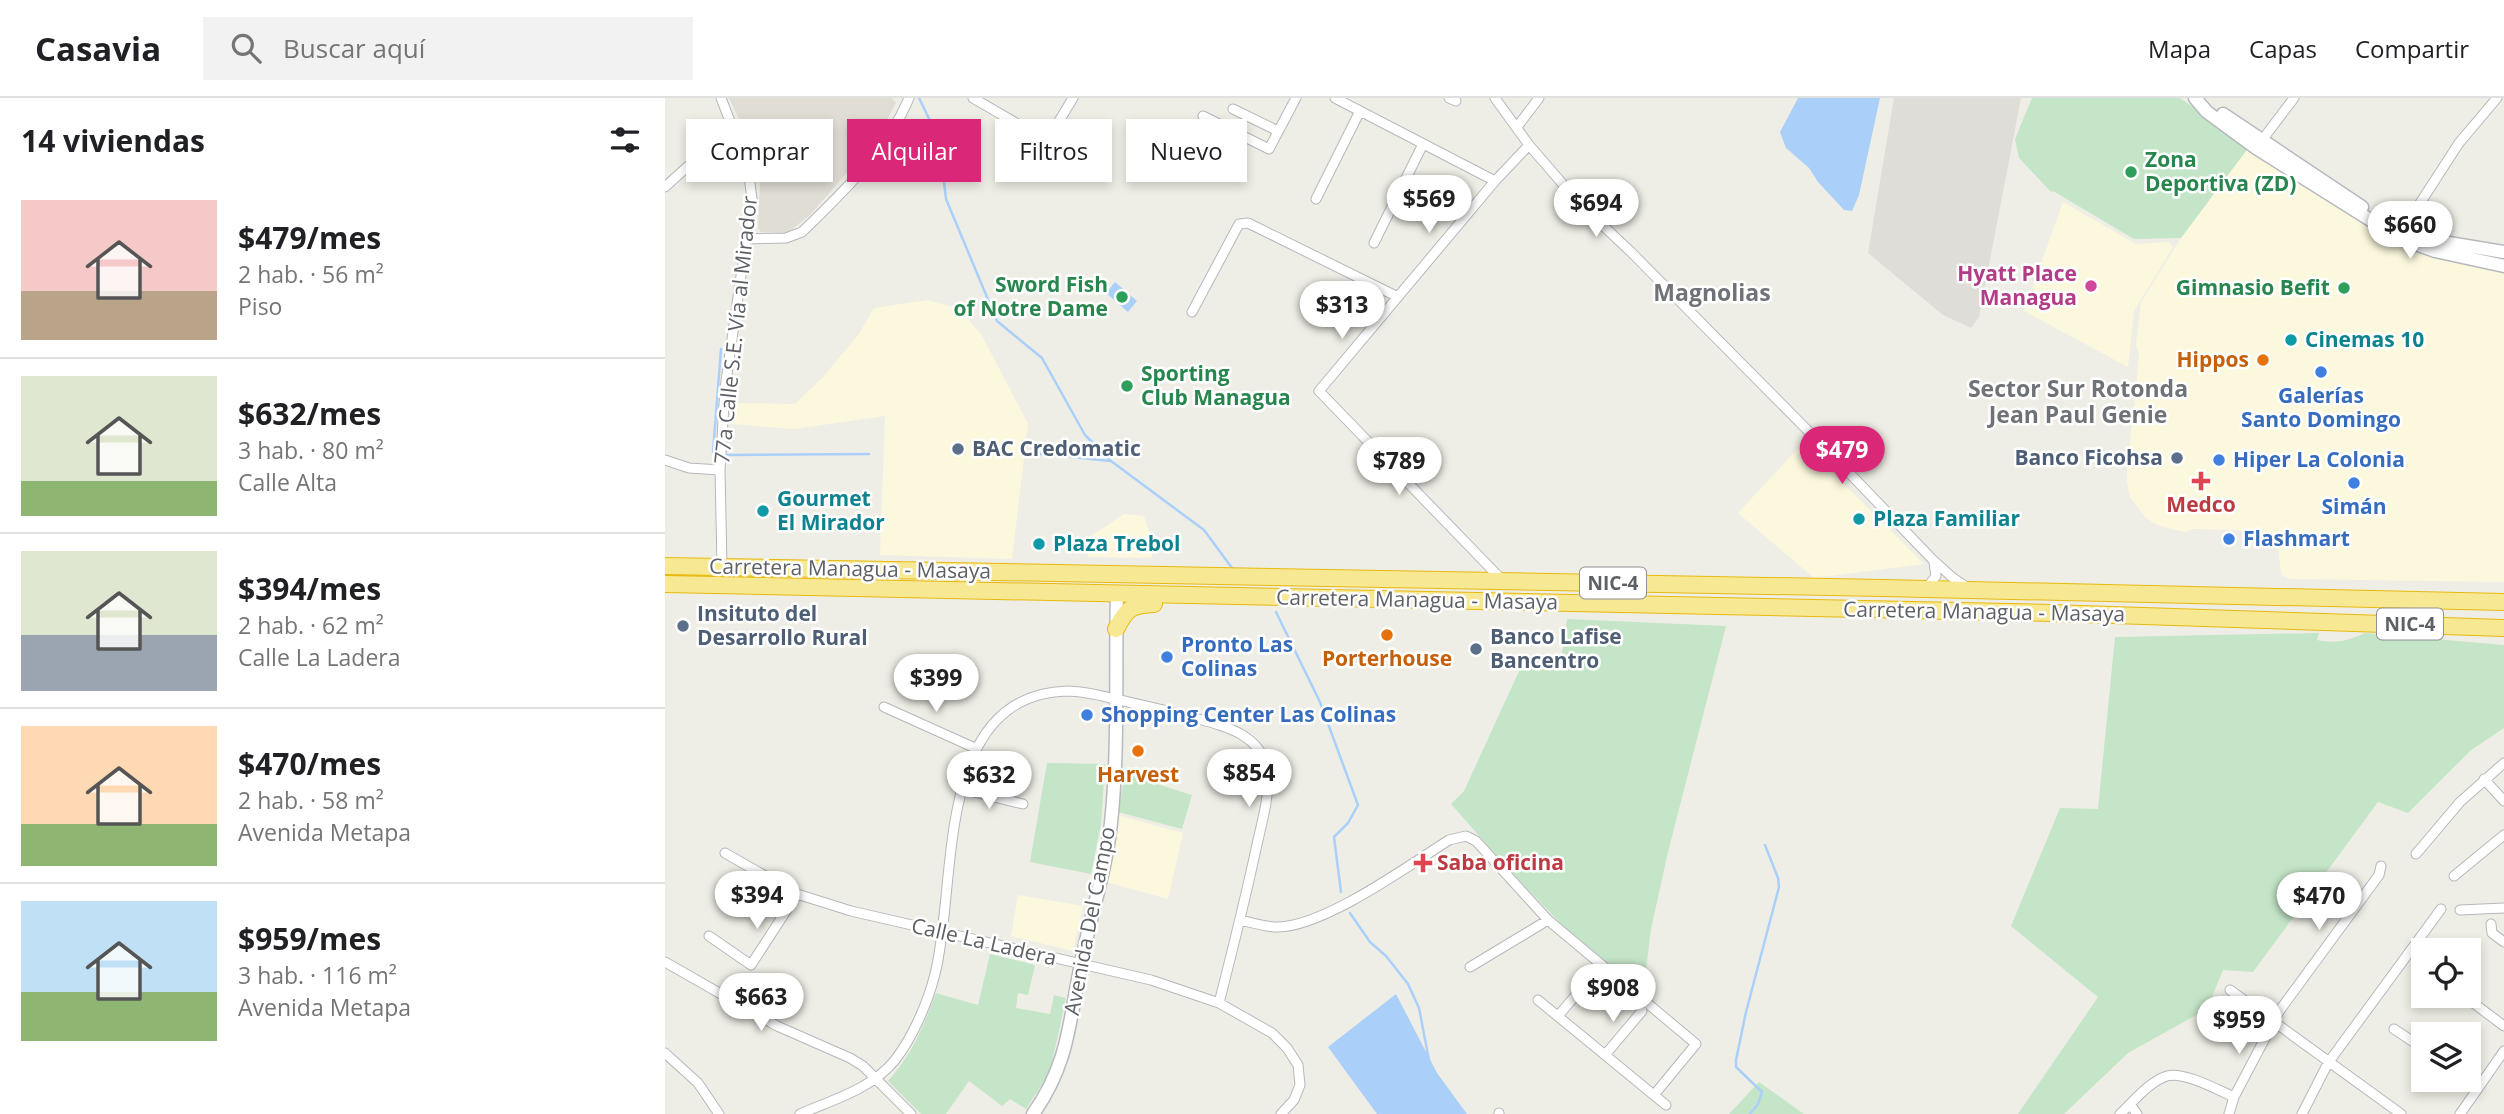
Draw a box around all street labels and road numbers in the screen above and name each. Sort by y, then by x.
street label: 77a Calle S.E. Vía al Mirador [707,194,763,465]
street label: Carretera Managua - Masaya [709,552,991,584]
road number: NIC-4 [1580,568,1646,598]
street label: Carretera Managua - Masaya [1276,583,1558,615]
street label: Carretera Managua - Masaya [1843,595,2125,627]
road number: NIC-4 [2377,608,2443,639]
street label: Avenida Del Campo [1057,824,1121,1017]
street label: Calle La Ladera [909,911,1060,971]

